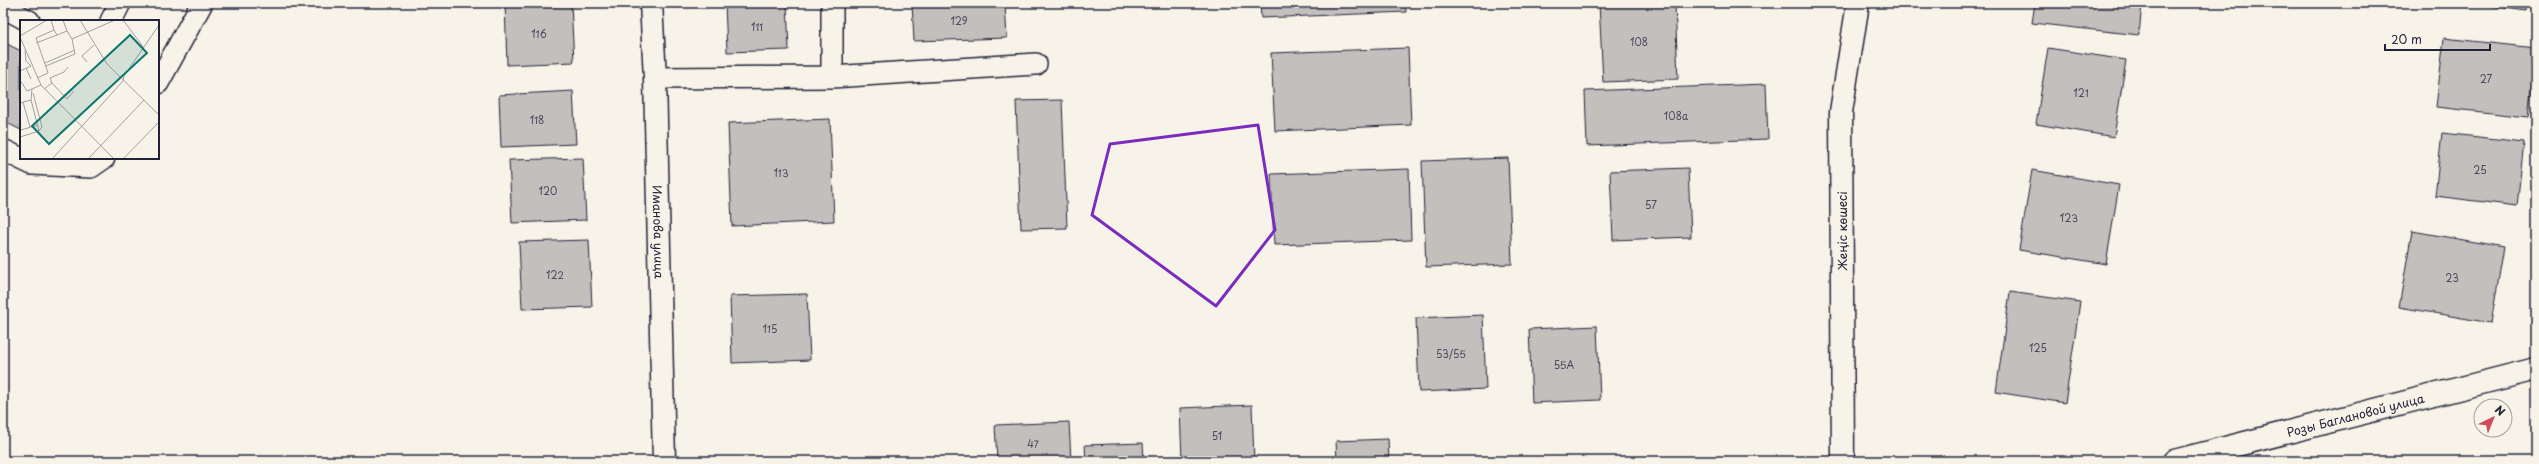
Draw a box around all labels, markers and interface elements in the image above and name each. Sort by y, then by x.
house number: 129 [950,13,968,28]
house number: 111 [751,19,763,34]
inset map [20,20,159,159]
house number: 116 [531,26,547,41]
scale bar [2385,26,2490,52]
text: 20 m [2391,30,2422,48]
house number: 108 [1630,34,1648,49]
house number: 27 [2480,71,2493,86]
house number: 121 [2073,85,2089,100]
house number: 108а [1664,108,1689,123]
house number: 118 [530,112,544,127]
house number: 25 [2473,162,2487,177]
house number: 113 [773,165,789,180]
house number: 120 [539,183,557,198]
street label: Иманова улица [649,185,669,279]
street label: Жеңіс көшесі [1833,191,1851,271]
house number: 57 [1645,197,1657,212]
house number: 123 [2060,210,2078,225]
house number: 122 [546,267,564,282]
house number: 23 [2445,270,2459,285]
house number: 115 [763,321,777,336]
house number: 125 [2029,340,2047,355]
house number: 53/55 [1436,346,1466,361]
house number: 55А [1554,357,1575,372]
street label: Розы Баглановой улица [2285,389,2426,441]
north arrow [2473,398,2513,438]
text: N [2491,401,2509,420]
house number: 51 [1212,428,1222,443]
house number: 47 [1027,436,1040,451]

